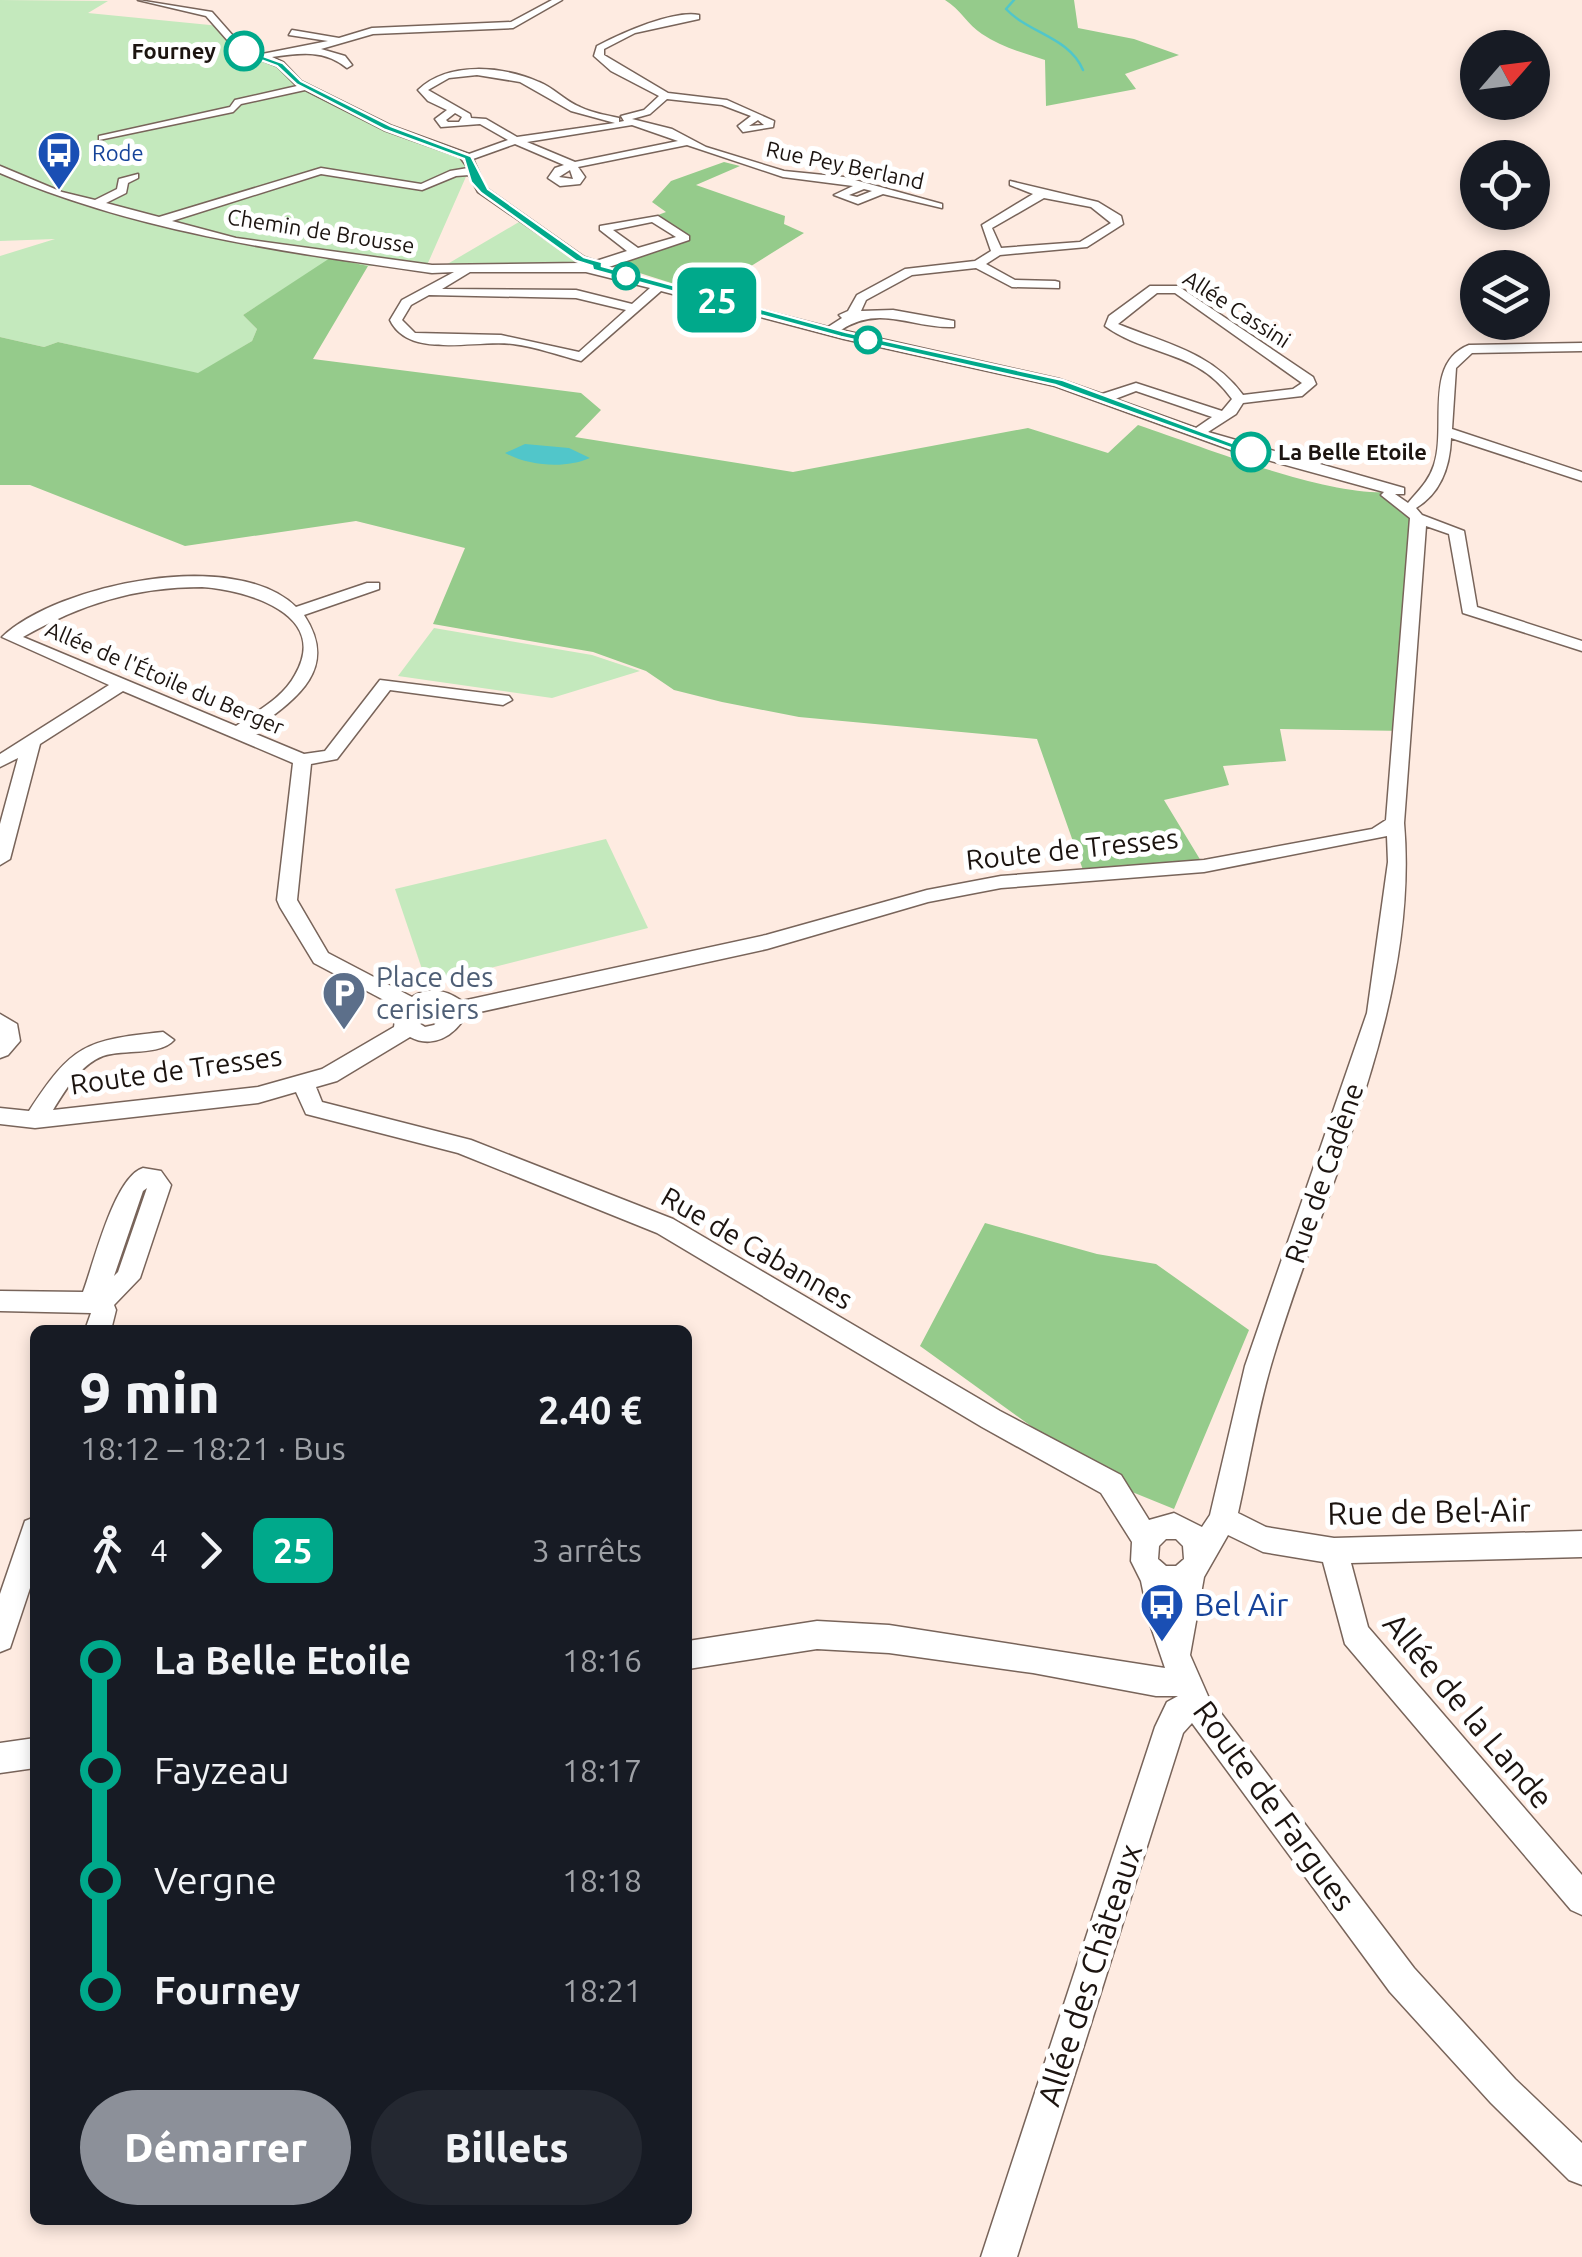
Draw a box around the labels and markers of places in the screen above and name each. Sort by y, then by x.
marker: Fourney [225,32,263,70]
place label: Fourney [131,38,216,63]
bus stop icon: Rode [36,130,82,191]
place label: Rode [92,140,144,165]
unlabelled marker [613,263,639,289]
unlabelled marker [855,327,881,353]
marker: La Belle Etoile [1232,433,1270,471]
place label: La Belle Etoile [1278,439,1427,464]
place label: Place des cerisiers [376,961,493,1024]
parking icon: Place des cerisiers [321,970,367,1031]
bus stop icon: Bel Air [1139,1582,1185,1643]
place label: Bel Air [1194,1586,1288,1622]

